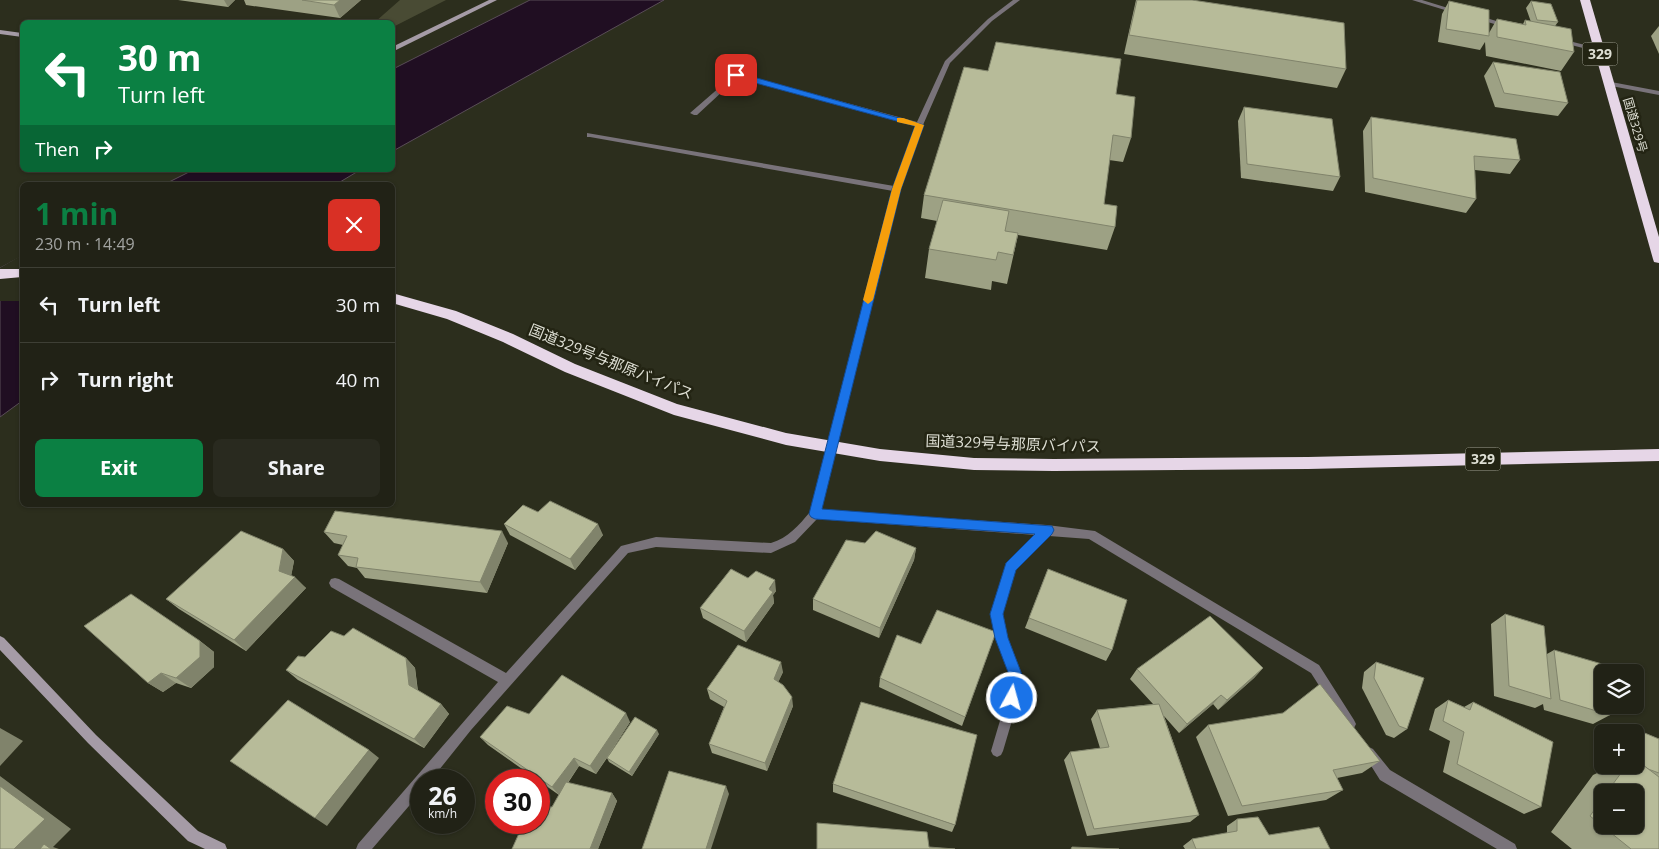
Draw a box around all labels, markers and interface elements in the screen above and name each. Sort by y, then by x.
text: 30 m [118,34,201,81]
icon: left [35,40,100,105]
road number: 329 [1582,42,1618,66]
pin [715,54,757,96]
icon: arrive [722,61,750,89]
text: Turn left [118,79,205,109]
street label: 国道329号 [1620,95,1651,154]
icon: right [89,135,117,163]
text: Then [35,136,79,162]
text: 1 min [35,193,118,234]
button: close [328,199,380,251]
text: 230 m · 14:49 [35,233,135,255]
icon: left [35,291,63,319]
text: Turn left [78,292,160,318]
text: 30 m [336,292,380,318]
street label: 国道329号与那原バイパス [526,319,696,403]
icon: right [35,366,63,394]
text: Turn right [78,367,173,393]
text: 40 m [336,367,380,393]
street label: 国道329号与那原バイパス [925,430,1101,456]
button: Exit [35,439,203,497]
button: Share [213,439,380,497]
road number: 329 [1466,448,1500,470]
map controls [1594,664,1644,834]
button: layers [1594,664,1644,714]
position arrow [985,671,1037,723]
button: + [1594,724,1644,774]
speed limit sign: 30 [485,769,550,834]
text: 26 [428,778,457,812]
button: − [1594,784,1644,834]
text: km/h [428,805,457,822]

